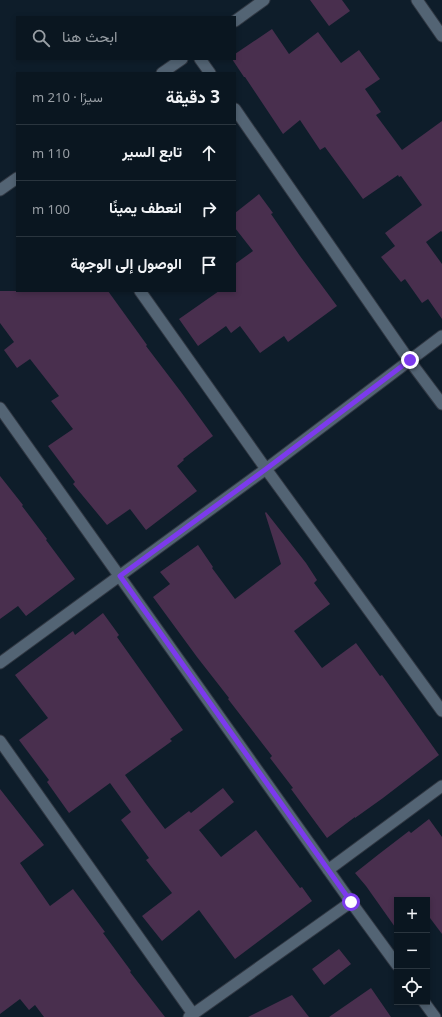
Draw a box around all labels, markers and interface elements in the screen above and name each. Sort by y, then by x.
search box [16,16,236,60]
text: ابحث هنا [62,26,117,46]
icon: search [30,27,52,49]
text: 3 دقيقة [166,85,220,108]
text: سيرًا · 210 m [32,88,103,106]
text: تابع السير [122,141,182,161]
icon: ahead [198,142,220,164]
text: 110 m [32,144,70,162]
text: انعطف يمينًا [109,197,182,217]
icon: right [198,198,220,220]
text: 100 m [32,200,70,218]
text: الوصول إلى الوجهة [71,253,182,273]
icon: arrive [198,254,220,276]
route end [401,351,419,369]
route start [342,893,360,911]
map controls [394,897,430,1005]
button: + [394,897,430,933]
button: − [394,933,430,969]
button: locate [394,969,430,1005]

